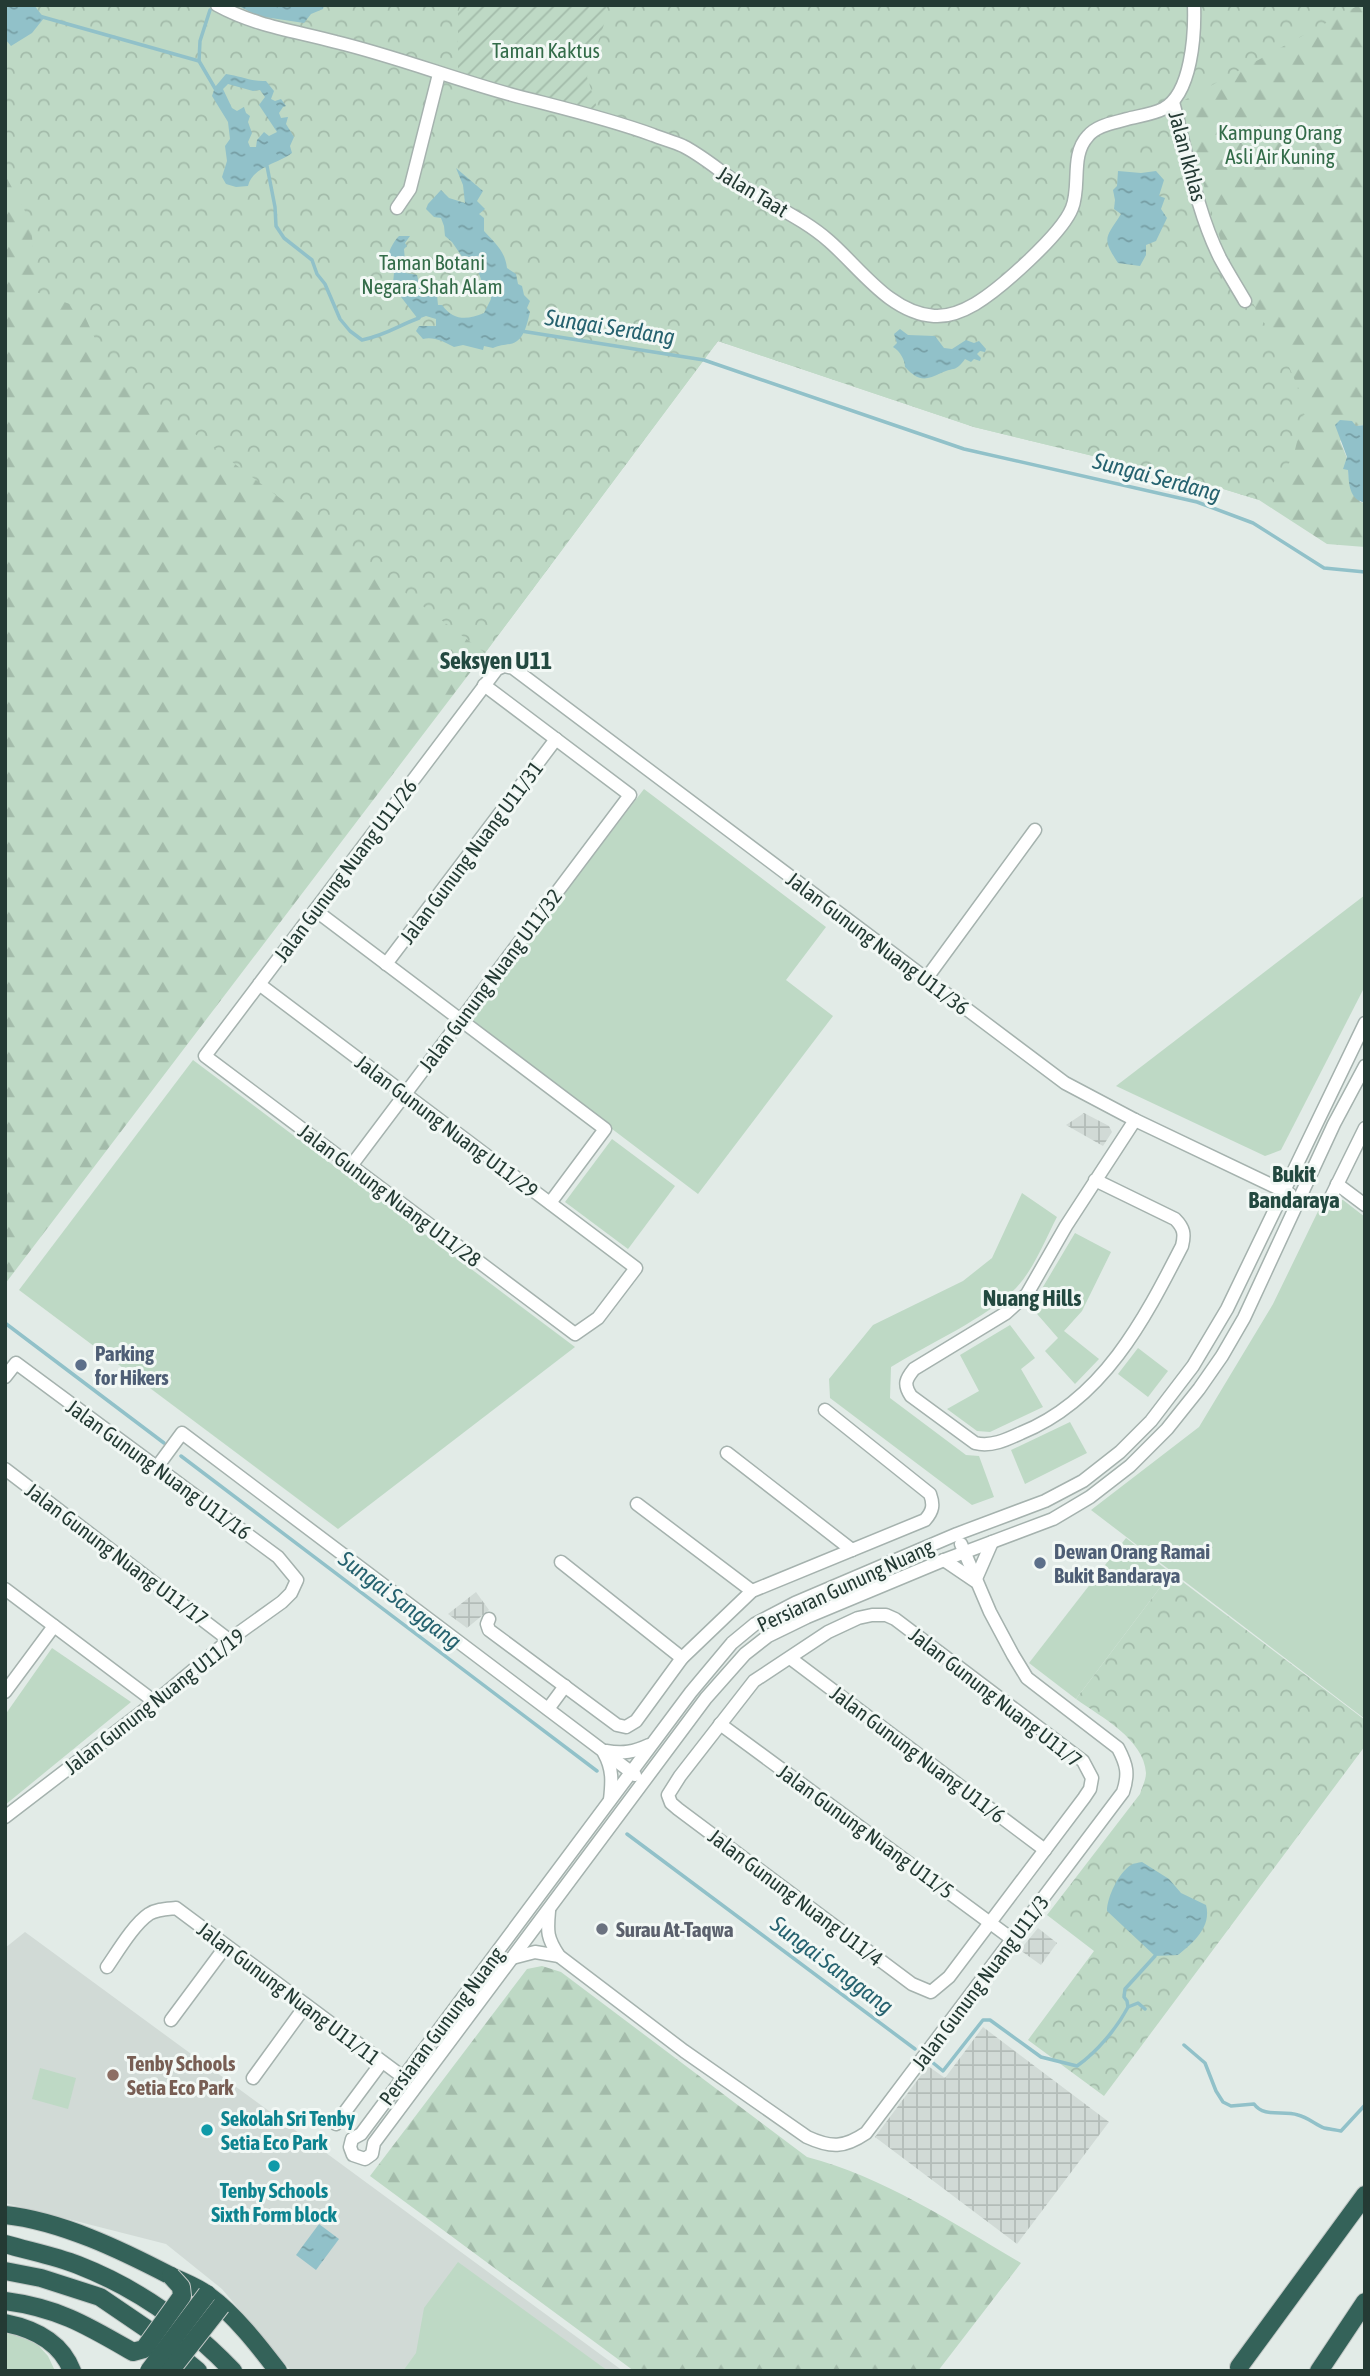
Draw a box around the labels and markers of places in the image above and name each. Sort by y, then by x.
place label: Parking for Hikers [94,1341,169,1389]
marker: Parking for Hikers [73,1357,89,1373]
place label: Dewan Orang Ramai Bukit Bandaraya [1054,1539,1210,1587]
marker: Dewan Orang Ramai Bukit Bandaraya [1032,1555,1048,1571]
place label: Surau At-Taqwa [616,1917,734,1941]
marker: Surau At-Taqwa [594,1921,610,1937]
place label: Tenby Schools Setia Eco Park [127,2051,236,2099]
marker: Tenby Schools Setia Eco Park [105,2067,121,2083]
place label: Sekolah Sri Tenby Setia Eco Park [221,2106,356,2154]
marker: Sekolah Sri Tenby Setia Eco Park [199,2122,215,2138]
marker: Tenby Schools Sixth Form block [266,2158,282,2174]
place label: Tenby Schools Sixth Form block [211,2178,338,2226]

